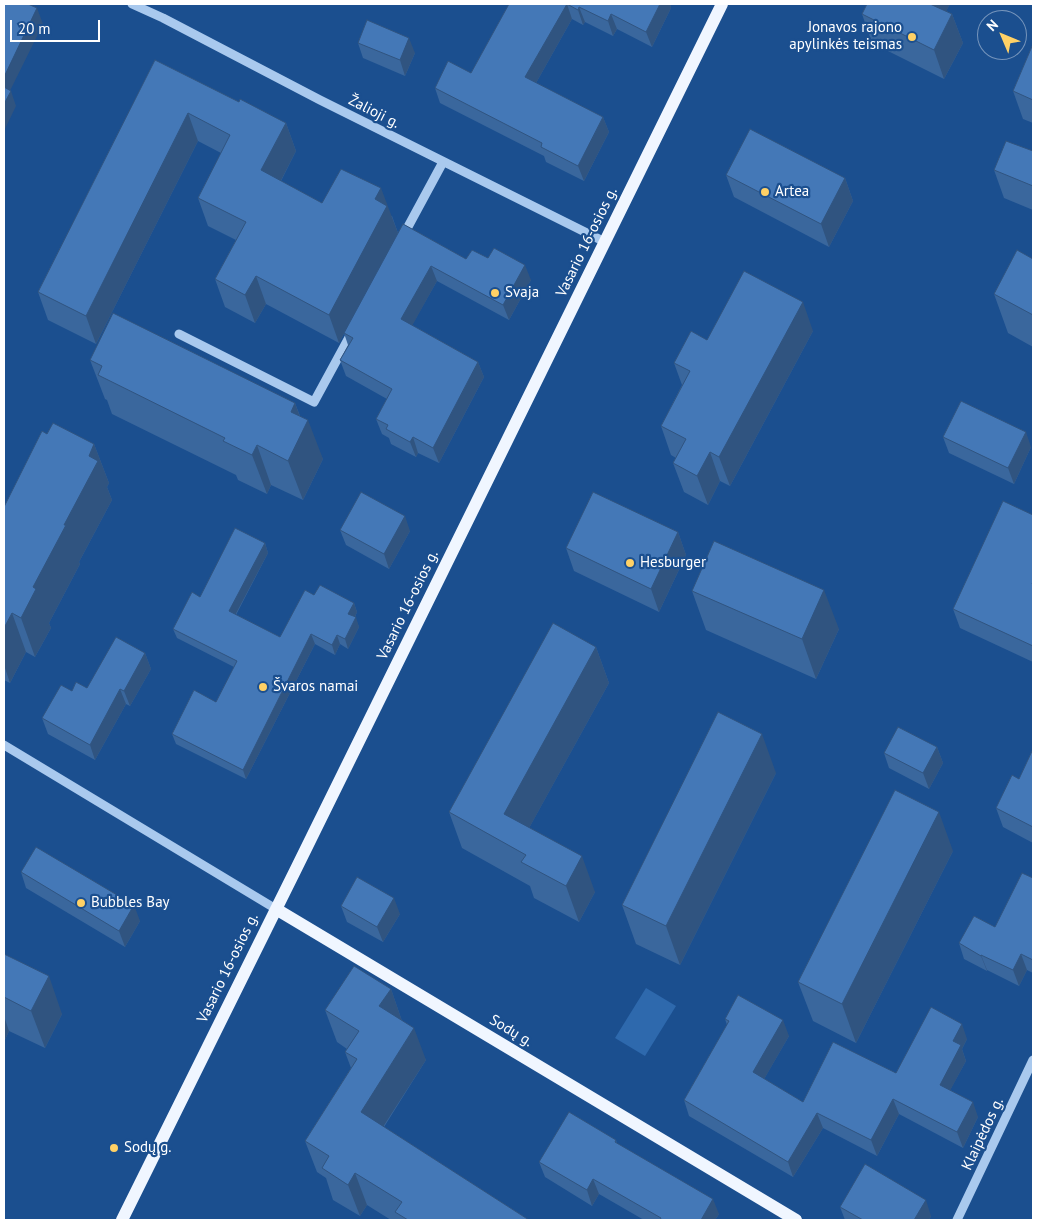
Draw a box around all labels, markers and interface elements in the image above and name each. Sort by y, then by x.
scale bar [12,10,102,42]
north arrow [977,10,1027,60]
text: N [982,15,1002,35]
text: 20 m [18,19,51,38]
place label: Jonavos rajono apylinkės teismas [789,19,902,54]
marker: Jonavos rajono apylinkės teismas [906,31,918,43]
street label: Žalioji g. [345,91,403,133]
place label: Artea [775,183,809,201]
street label: Vasario 16-osios g. [553,184,621,300]
marker: Artea [759,186,771,198]
place label: Svaja [505,284,539,302]
marker: Svaja [489,287,501,299]
street label: Vasario 16-osios g. [374,547,442,663]
place label: Hesburger [640,554,706,572]
marker: Hesburger [624,557,636,569]
place label: Švaros namai [273,678,358,696]
marker: Švaros namai [257,681,269,693]
place label: Bubbles Bay [91,894,170,912]
marker: Bubbles Bay [75,897,87,909]
street label: Vasario 16-osios g. [194,910,262,1026]
street label: Sodų g. [486,1011,536,1051]
street label: Klaipėdos g. [958,1095,1008,1173]
place label: Sodų g. [124,1139,171,1157]
marker: Sodų g. [108,1142,120,1154]

